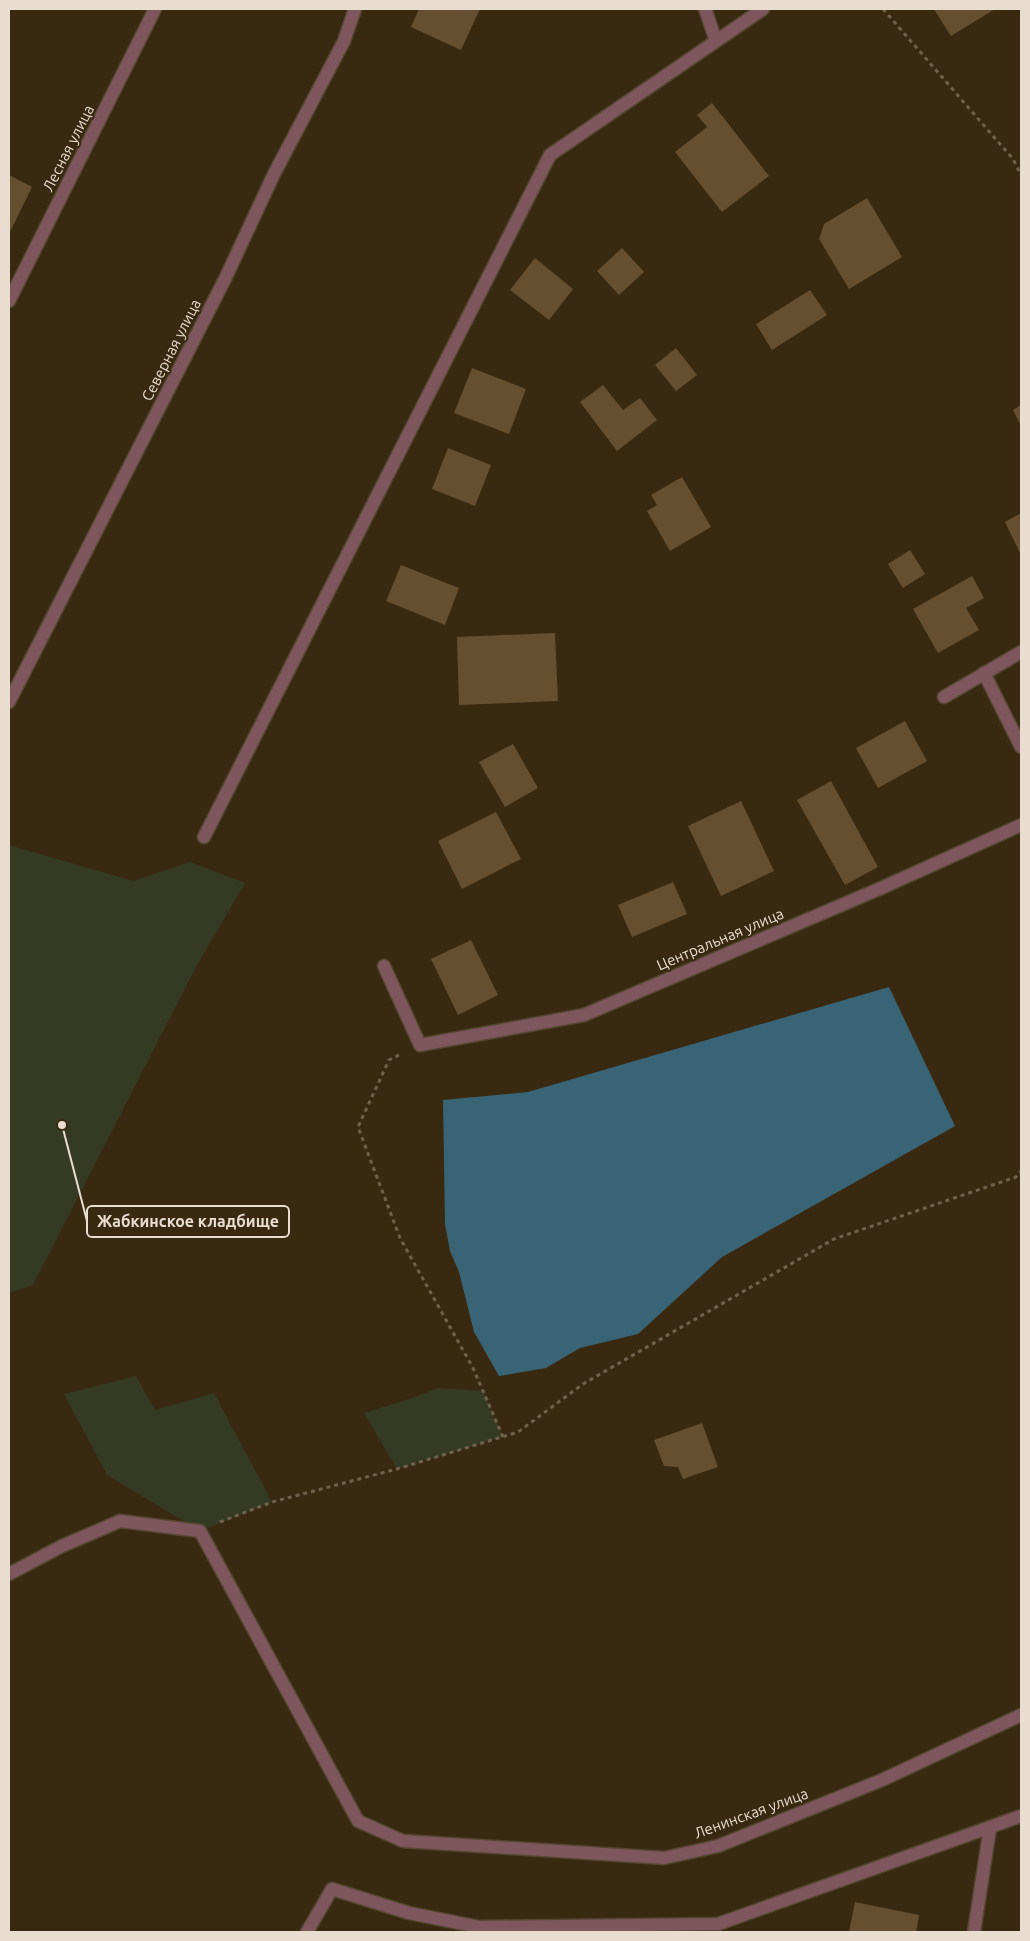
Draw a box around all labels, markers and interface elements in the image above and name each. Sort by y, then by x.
street label: Лесная улица [39,102,97,194]
street label: Северная улица [138,296,204,404]
street label: Центральная улица [654,905,786,973]
callout: Жабкинское кладбище [87,1206,289,1237]
text: Жабкинское кладбище [97,1212,279,1230]
street label: Ленинская улица [692,1784,810,1842]

